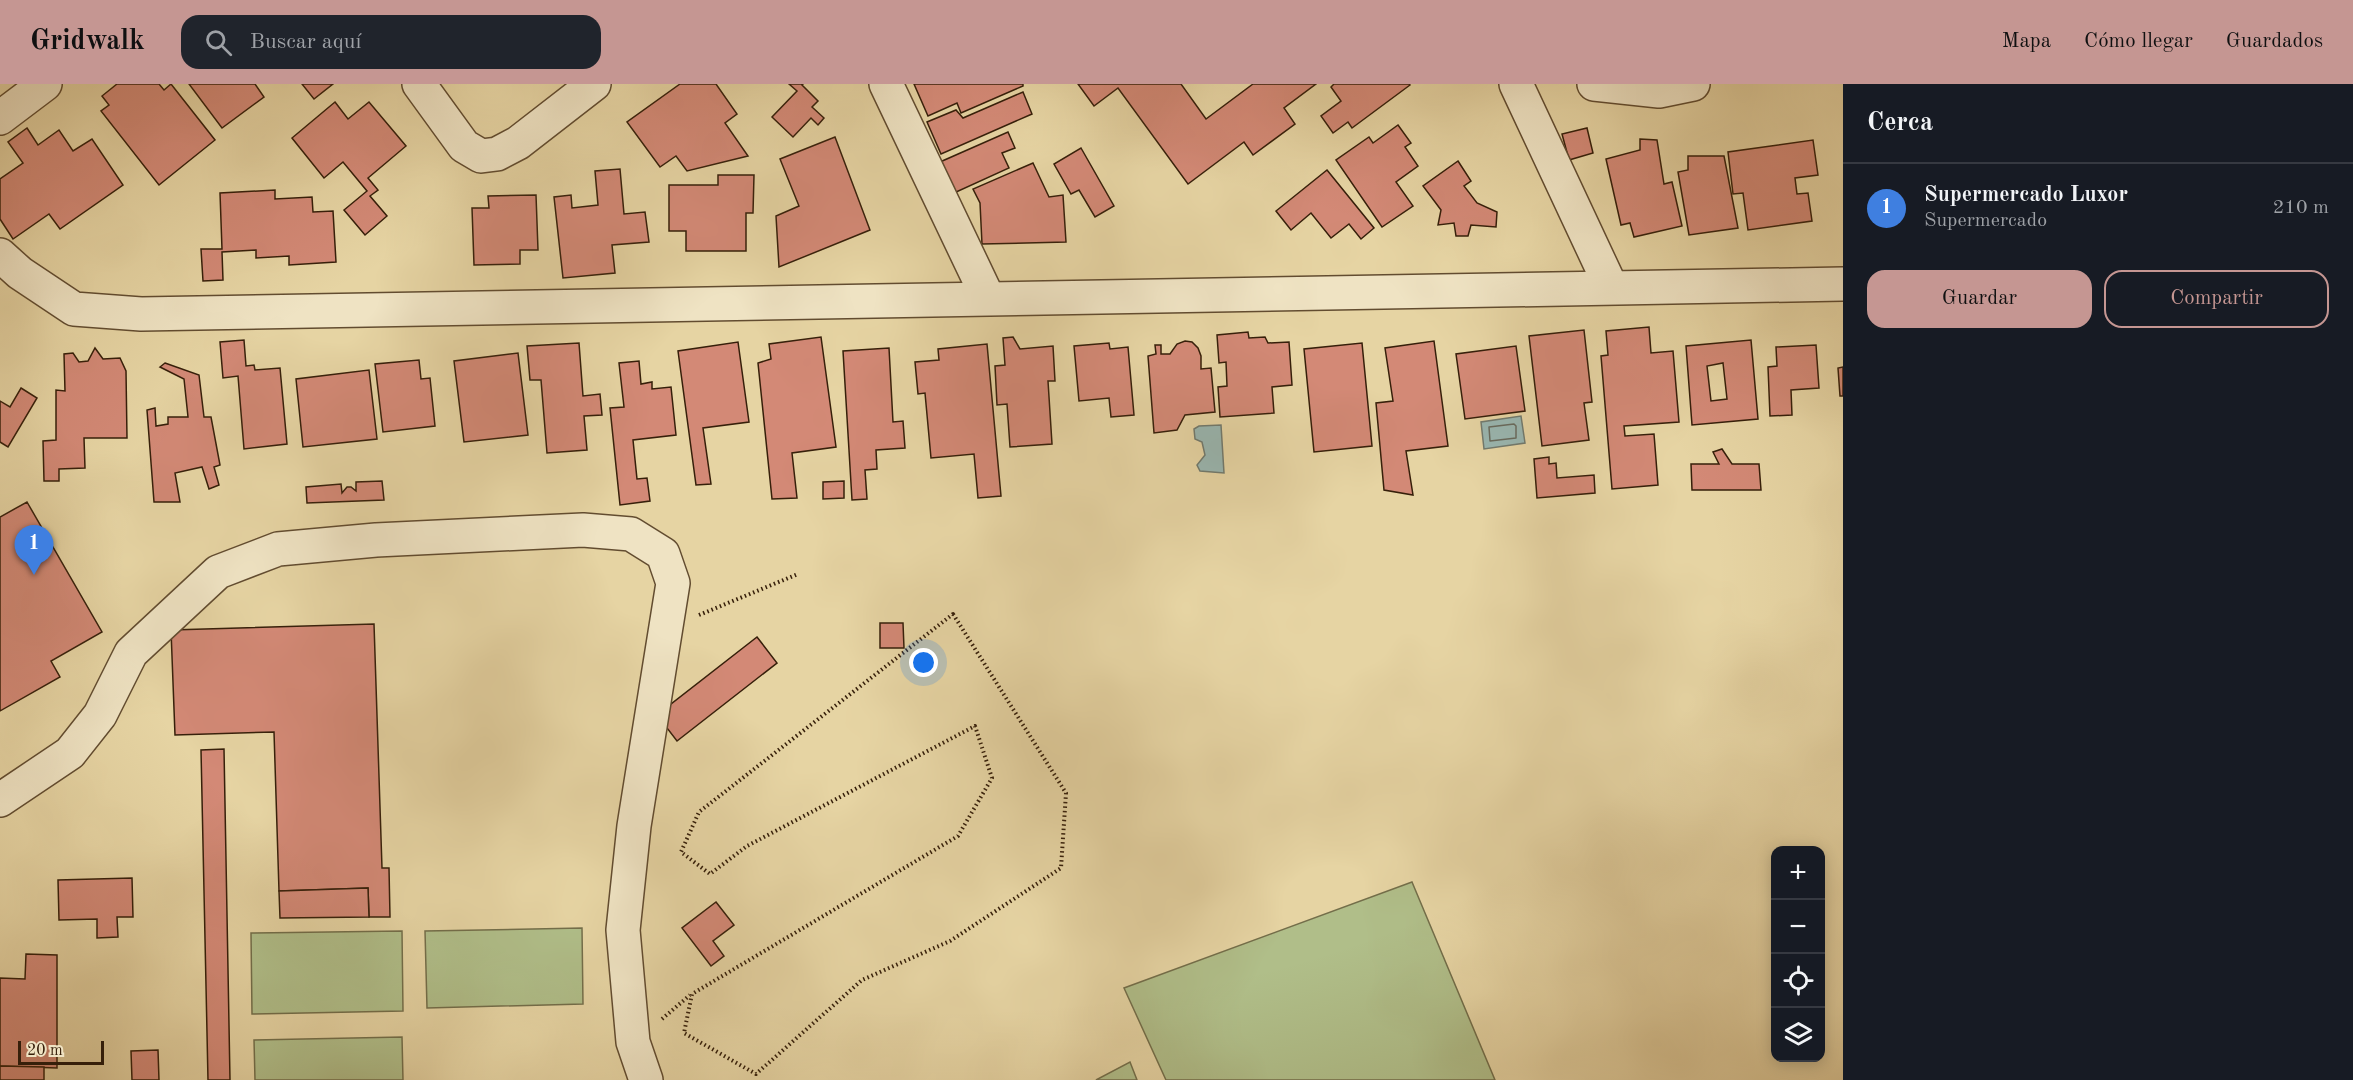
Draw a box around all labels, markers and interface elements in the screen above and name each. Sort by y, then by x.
search box [181,15,601,69]
icon: search [202,26,235,59]
text: Gridwalk [30,28,145,56]
text: Buscar aquí [250,31,361,53]
text: Mapa [2002,31,2051,52]
text: Cómo llegar [2084,31,2193,52]
text: Guardados [2226,31,2323,52]
text: Cerca [1867,110,1933,136]
text: Supermercado Luxor [1924,184,2128,206]
text: 1 [1881,198,1892,218]
text: 210 m [2273,198,2329,218]
text: Supermercado [1924,211,2047,231]
button: Guardar [1867,270,2092,328]
button: Compartir [2104,270,2329,328]
pin: 1 [15,526,54,575]
your location [909,648,938,677]
map controls [1771,846,1825,1062]
button: + [1771,846,1825,900]
button: − [1771,900,1825,954]
button: locate [1771,954,1825,1008]
button: layers [1771,1008,1825,1062]
scale bar [18,1038,104,1066]
text: 20 m [27,1043,63,1059]

